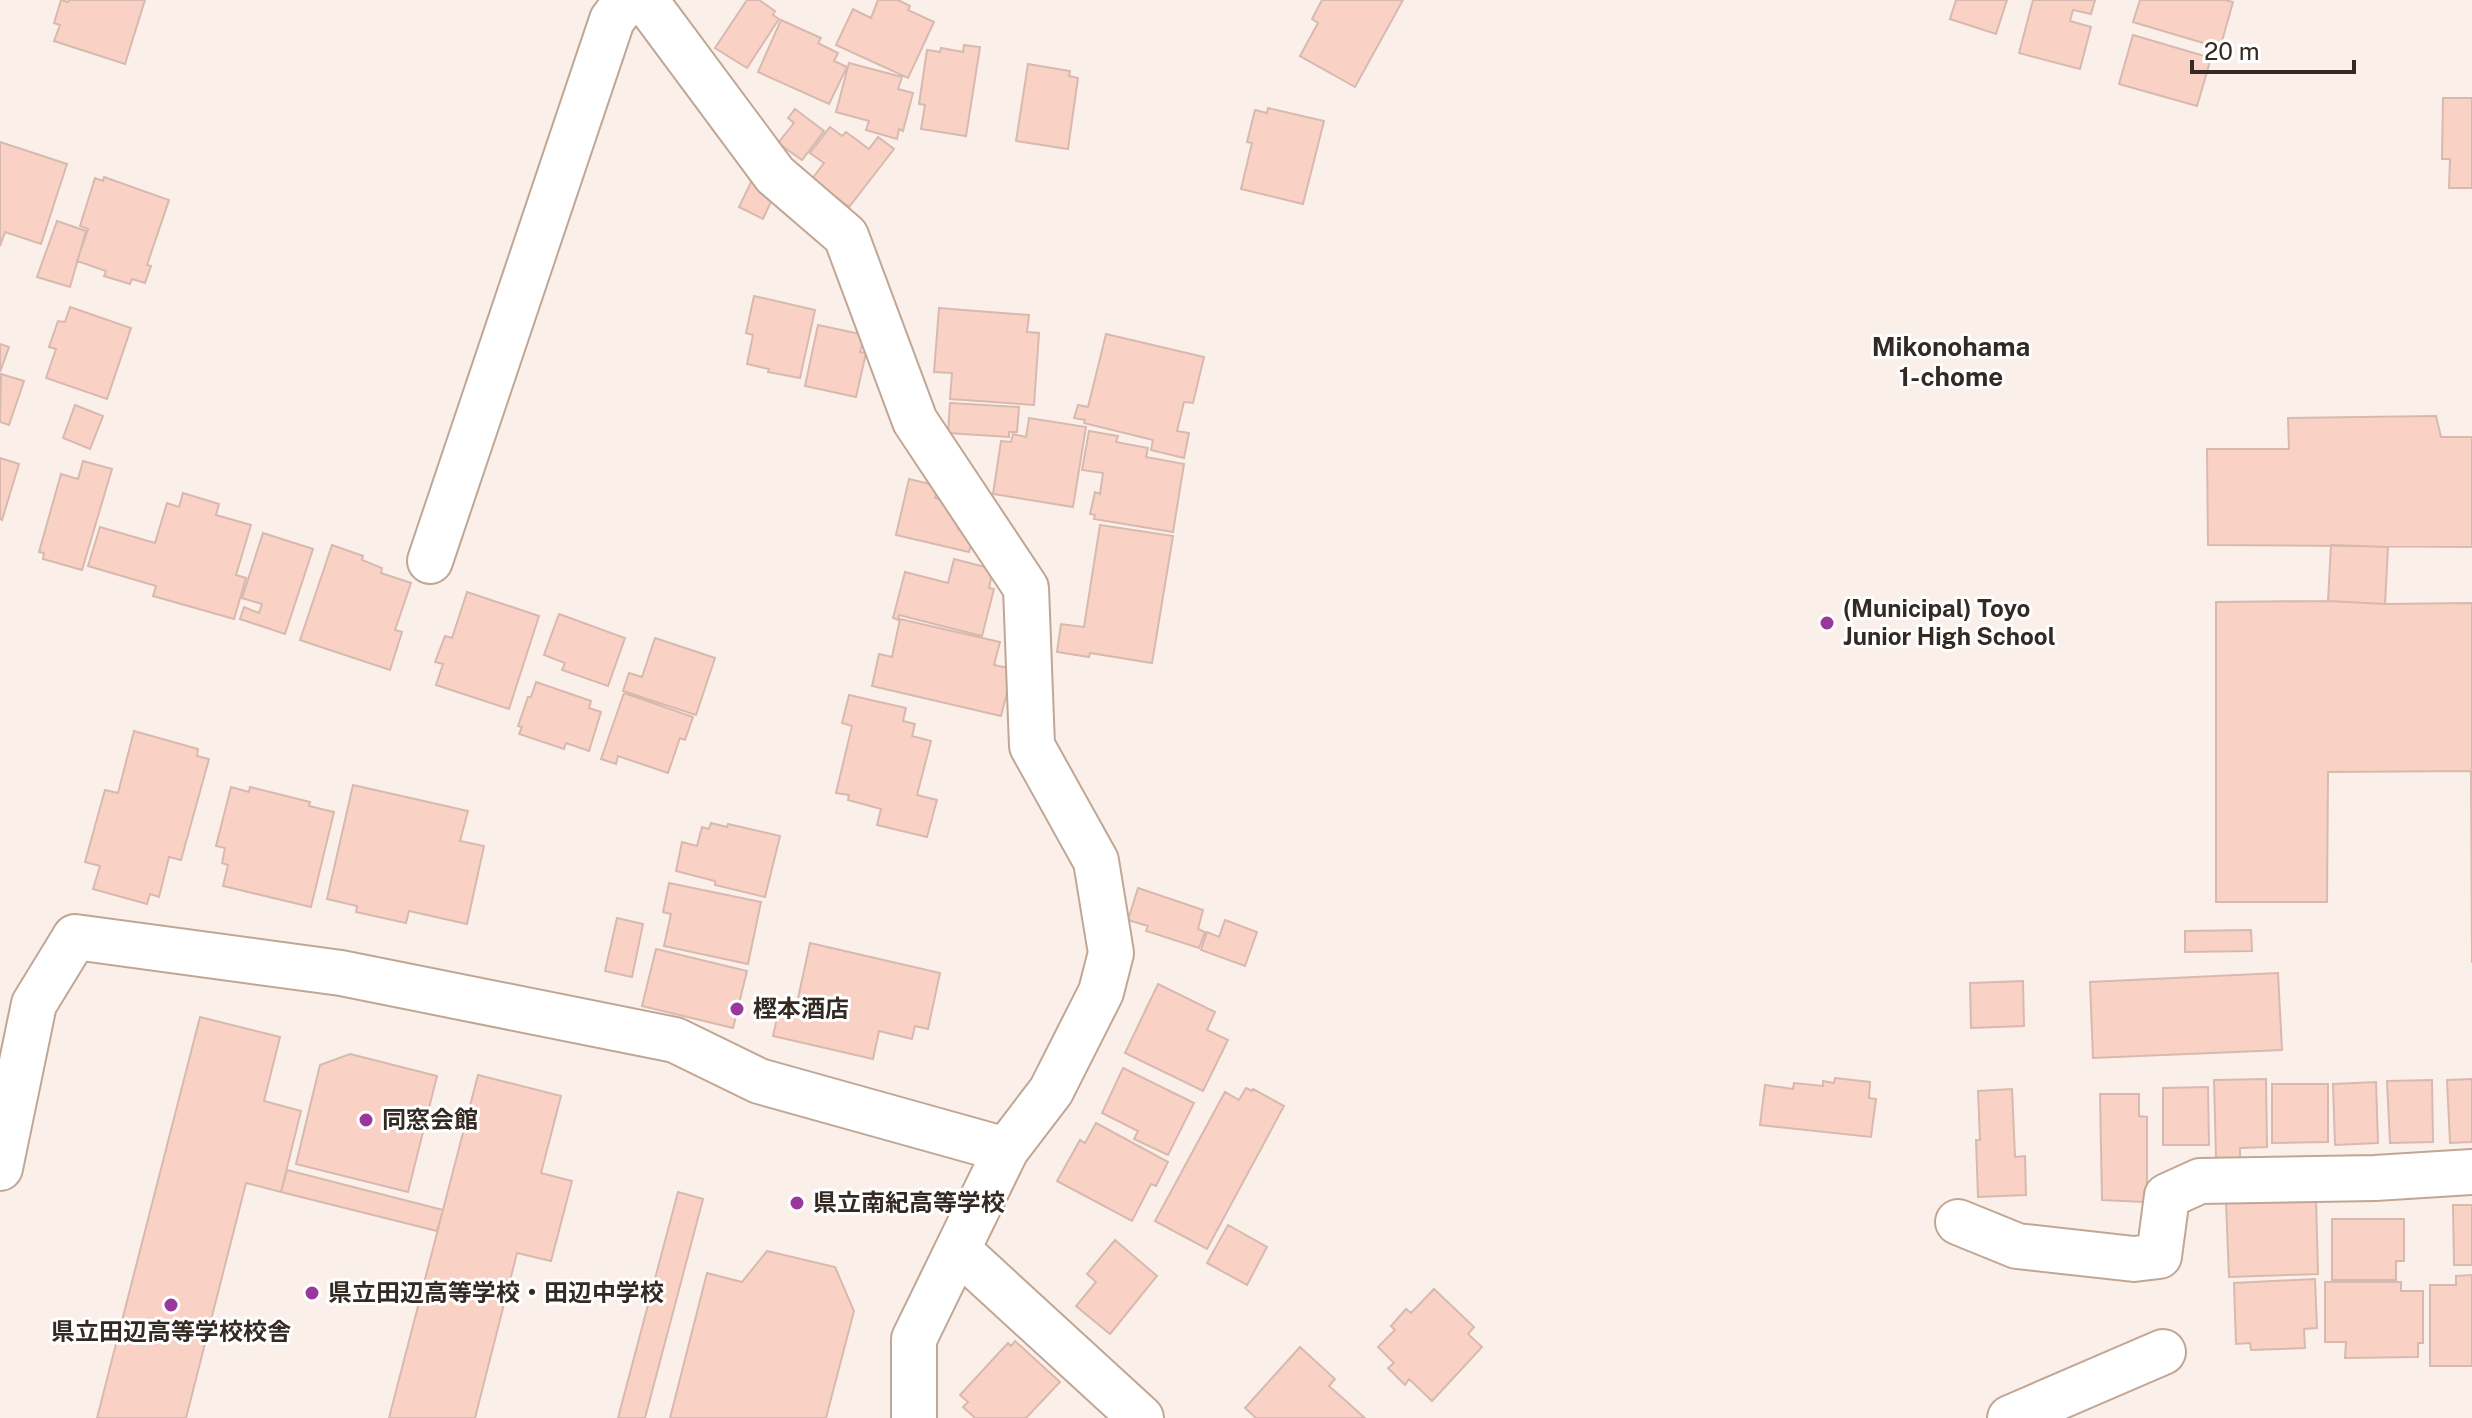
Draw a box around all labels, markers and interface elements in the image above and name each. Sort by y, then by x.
scale bar [2192,24,2354,74]
text: 20 m [2204,37,2260,65]
district label: Mikonohama 1-chome [1872,331,2030,392]
place label: (Municipal) Toyo Junior High School [1843,594,2056,650]
marker: (Municipal) Toyo Junior High School [1818,614,1836,632]
place label: 樫本酒店 [753,994,849,1022]
marker: 樫本酒店 [728,1000,746,1018]
place label: 同窓会館 [382,1105,478,1133]
marker: 同窓会館 [357,1111,375,1129]
place label: 県立南紀高等学校 [813,1188,1005,1216]
marker: 県立南紀高等学校 [788,1194,806,1212]
place label: 県立田辺高等学校・田辺中学校 [328,1278,664,1306]
marker: 県立田辺高等学校・田辺中学校 [303,1284,321,1302]
marker: 県立田辺高等学校校舎 [162,1296,180,1314]
place label: 県立田辺高等学校校舎 [51,1317,291,1345]

